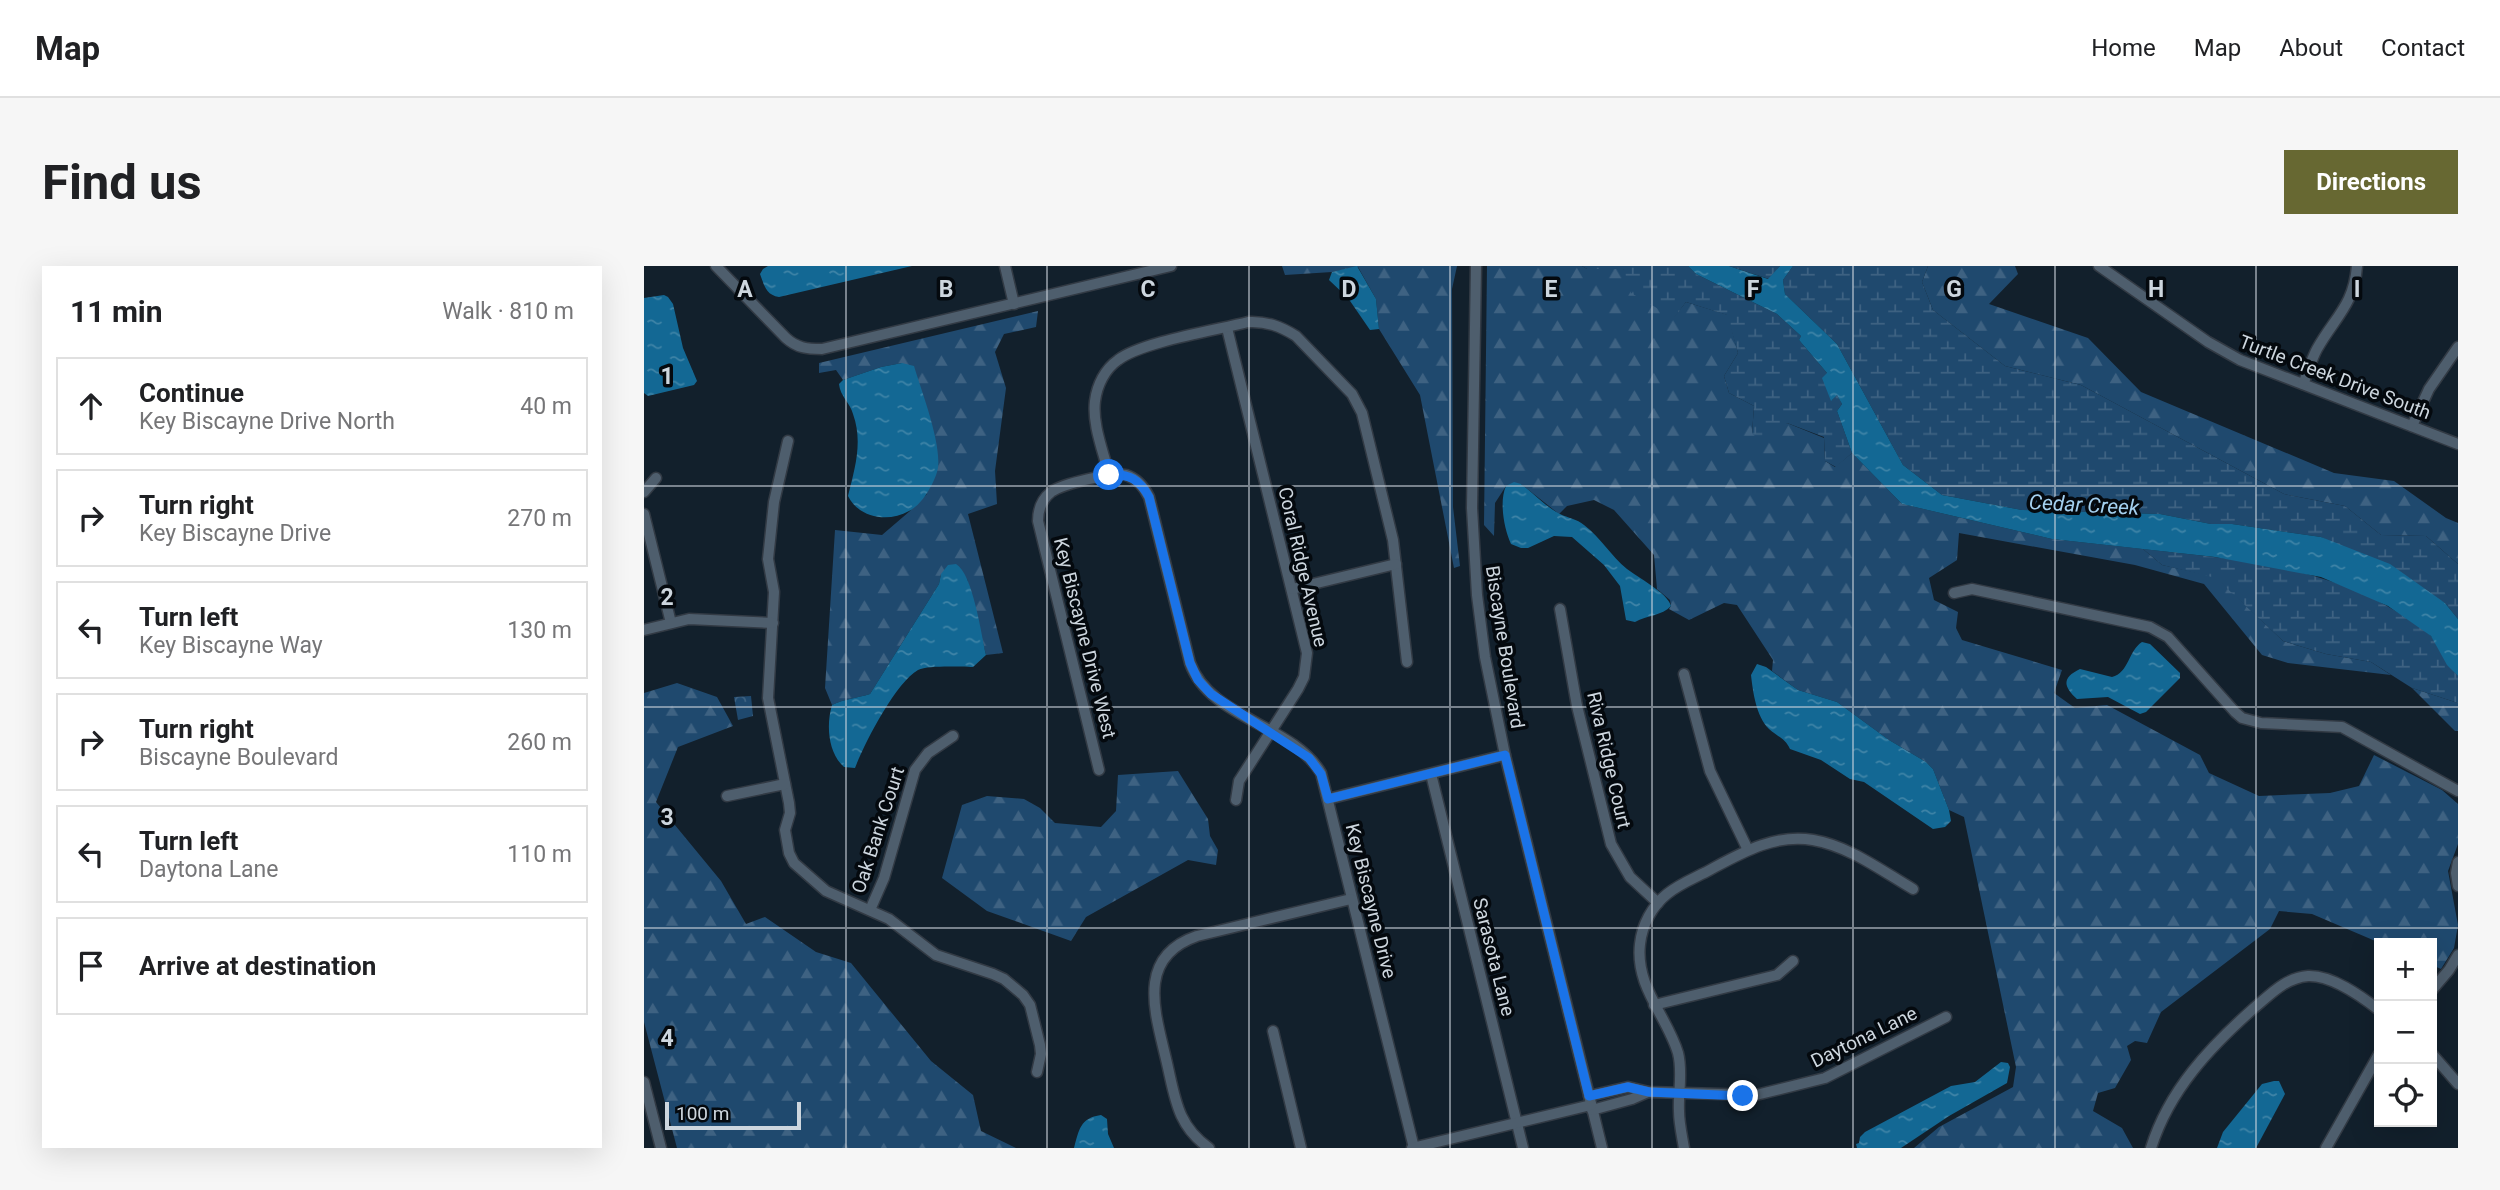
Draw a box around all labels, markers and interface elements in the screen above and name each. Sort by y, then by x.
text: Map [35,29,100,68]
text: Home [2091,34,2156,62]
text: Map [2194,34,2241,62]
text: About [2279,34,2343,62]
text: Contact [2381,34,2465,62]
button: Directions [2284,150,2458,214]
text: Find us [42,154,202,211]
text: A [737,276,753,303]
text: B [939,276,953,303]
text: C [1140,276,1156,303]
text: D [1342,276,1356,303]
text: E [1545,276,1558,303]
text: F [1747,276,1760,303]
text: G [1946,276,1962,303]
text: H [2148,276,2164,303]
text: I [2354,276,2360,303]
text: 11 min [70,294,163,329]
text: Walk · 810 m [442,298,574,325]
street label: Turtle Creek Drive South [2236,330,2434,424]
text: 1 [660,363,674,390]
text: Continue [139,378,244,408]
icon: ahead [72,387,110,425]
text: 40 m [520,393,572,420]
text: Key Biscayne Drive North [139,408,395,435]
route start [1093,459,1124,490]
street label: Coral Ridge Avenue [1273,485,1333,649]
text: Turn right [139,490,254,520]
water label: Cedar Creek [2028,490,2141,520]
icon: right [72,499,110,537]
text: 270 m [507,505,572,532]
text: Key Biscayne Drive [139,520,331,547]
street label: Key Biscayne Drive West [1049,535,1121,741]
street label: Biscayne Boulevard [1481,564,1529,730]
text: 2 [660,584,674,611]
text: Turn left [139,602,238,632]
icon: left [72,611,110,649]
text: 130 m [507,617,572,644]
text: Key Biscayne Way [139,632,323,659]
street label: Riva Ridge Court [1582,689,1636,831]
text: Turn right [139,714,254,744]
icon: right [72,723,110,761]
text: 260 m [507,729,572,756]
text: Biscayne Boulevard [139,744,338,771]
street label: Oak Bank Court [847,764,909,896]
text: 3 [660,804,674,831]
street label: Key Biscayne Drive [1341,821,1401,981]
text: Turn left [139,826,238,856]
icon: left [72,835,110,873]
text: 110 m [507,841,572,868]
text: Daytona Lane [139,856,278,883]
street label: Sarasota Lane [1468,895,1520,1019]
map controls [2374,938,2437,1127]
button: + [2374,938,2437,1001]
icon: arrive [72,947,110,985]
text: Arrive at destination [139,951,376,981]
street label: Daytona Lane [1807,1001,1921,1073]
button: − [2374,1001,2437,1064]
text: 4 [660,1025,674,1052]
button: locate [2374,1064,2437,1127]
route end [1727,1080,1758,1111]
scale bar [665,1099,802,1131]
text: 100 m [676,1102,729,1125]

